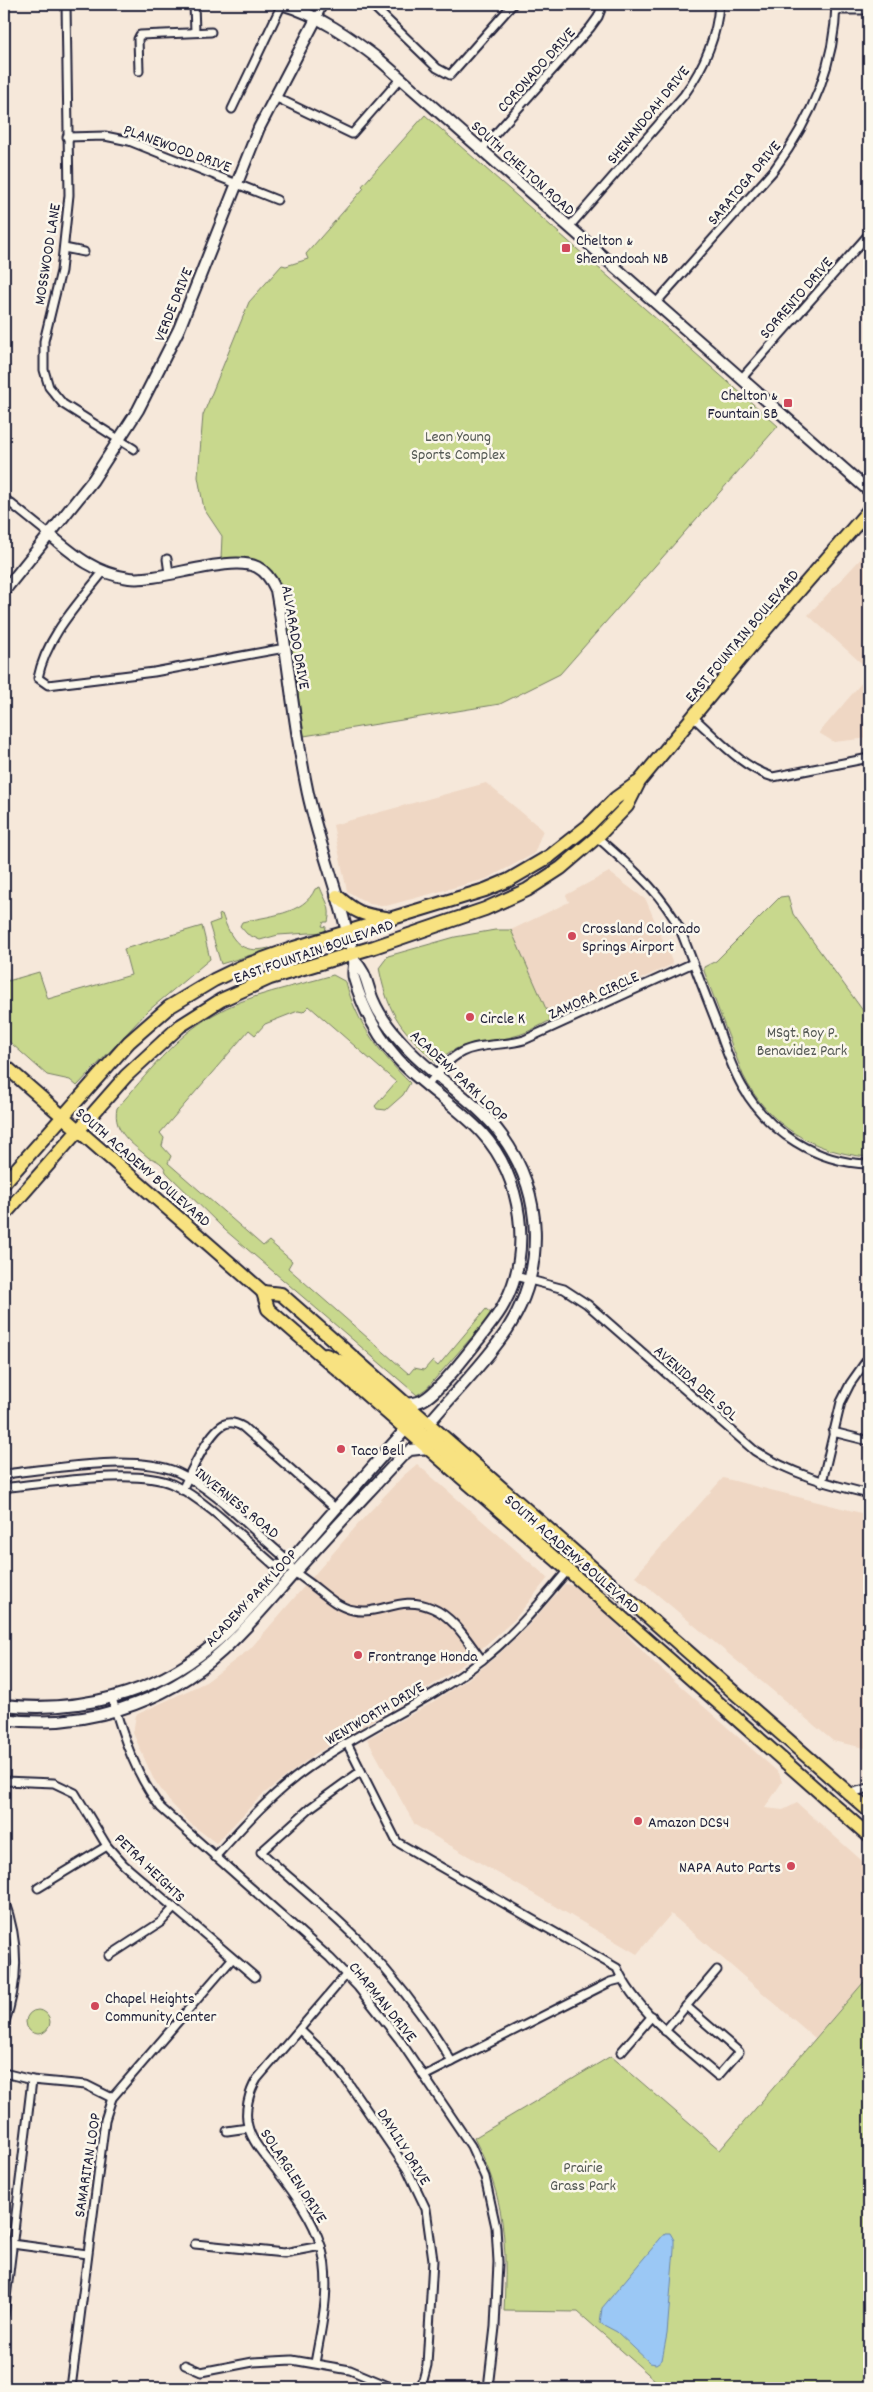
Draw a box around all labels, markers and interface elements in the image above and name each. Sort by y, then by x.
street label: CORONADO DRIVE [492,22,582,118]
street label: SHENANDOAH DRIVE [602,61,696,170]
street label: SOUTH CHELTON ROAD [465,116,580,222]
street label: PLANEWOOD DRIVE [120,119,235,180]
street label: SARATOGA DRIVE [703,136,788,231]
street label: MOSSWOOD LANE [29,201,68,307]
place label: Chelton & Shenandoah NB [576,230,668,271]
marker: Chelton & Shenandoah NB [560,242,572,254]
street label: SORRENTO DRIVE [755,252,840,345]
street label: VERDE DRIVE [149,264,200,345]
place label: Chelton & Fountain SB [707,385,778,426]
marker: Chelton & Fountain SB [782,397,794,409]
park label: Leon Young Sports Complex [411,426,505,467]
street label: EAST FOUNTAIN BOULEVARD [680,565,806,708]
street label: ALVARADO DRIVE [274,584,315,692]
street label: EAST FOUNTAIN BOULEVARD [231,914,397,991]
place label: Crossland Colorado Springs Airport [582,918,700,959]
marker: Crossland Colorado Springs Airport [566,930,578,942]
street label: ZAMORA CIRCLE [545,966,644,1027]
place label: Circle K [480,1008,525,1031]
marker: Circle K [464,1011,476,1023]
park label: MSgt. Roy P. Benavidez Park [757,1022,847,1063]
street label: ACADEMY PARK LOOP [404,1025,513,1128]
street label: SOUTH ACADEMY BOULEVARD [70,1103,215,1233]
street label: AVENIDA DEL SOL [648,1341,743,1428]
place label: Taco Bell [351,1440,405,1463]
marker: Taco Bell [335,1443,347,1455]
street label: INVERNESS ROAD [189,1463,284,1545]
street label: SOUTH ACADEMY BOULEVARD [499,1490,644,1620]
street label: ACADEMY PARK LOOP [200,1544,303,1653]
place label: Frontrange Honda [368,1646,478,1669]
marker: Frontrange Honda [352,1649,364,1661]
street label: WENTWORTH DRIVE [321,1676,430,1752]
place label: Amazon DCS4 [648,1812,729,1835]
marker: Amazon DCS4 [632,1815,644,1827]
street label: PETRA HEIGHTS [108,1829,190,1909]
place label: NAPA Auto Parts [679,1857,781,1880]
marker: NAPA Auto Parts [785,1860,797,1872]
street label: CHAPMAN DRIVE [342,1957,422,2048]
place label: Chapel Heights Community Center [105,1988,217,2029]
marker: Chapel Heights Community Center [89,2000,101,2012]
street label: DAYLILY DRIVE [370,2105,436,2191]
street label: SAMARITAN LOOP [69,2111,108,2219]
street label: SOLARGLEN DRIVE [254,2124,333,2229]
park label: Prairie Grass Park [550,2157,616,2198]

